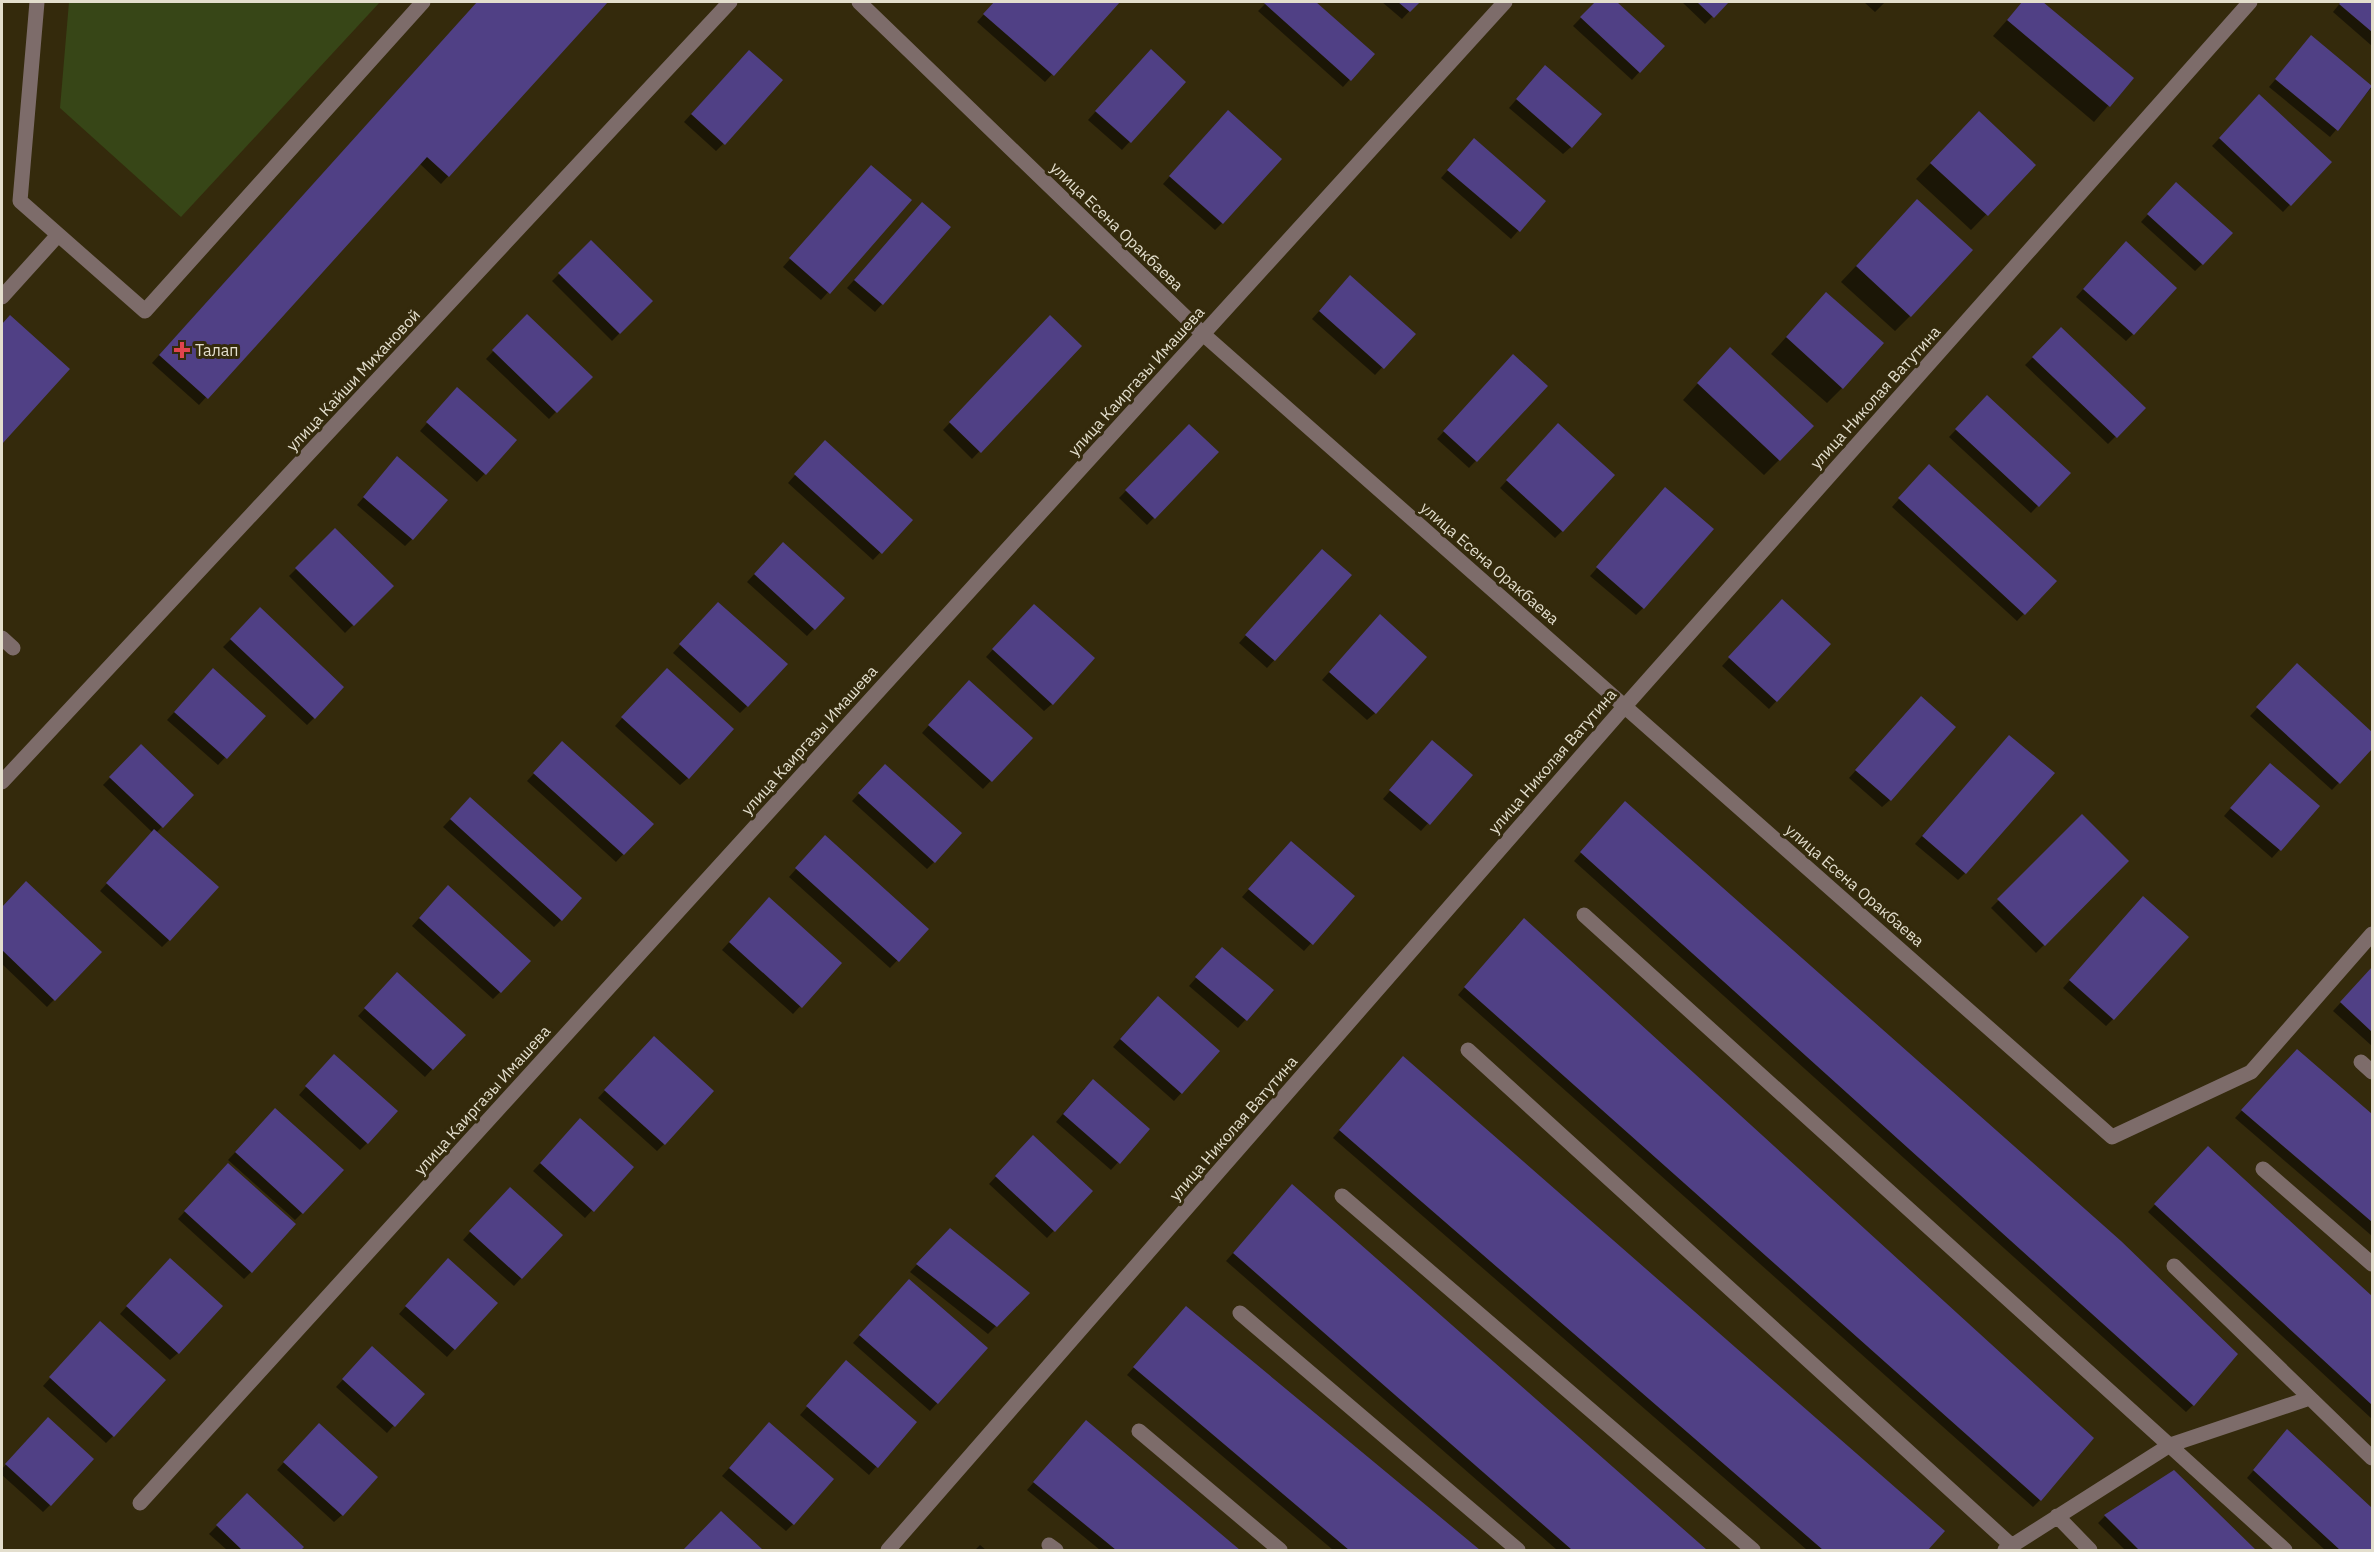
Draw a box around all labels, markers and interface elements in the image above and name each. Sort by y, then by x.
street label: улица Есена Оракбаева [1046,157,1188,295]
street label: улица Каиргазы Имашева [1064,302,1209,460]
street label: улица Кайши Михановой [282,305,424,455]
street label: улица Николая Ватутина [1805,321,1945,473]
place label: Талап [195,340,239,360]
marker: Талап [173,341,191,359]
street label: улица Есена Оракбаева [1416,497,1564,629]
street label: улица Каиргазы Имашева [737,661,882,819]
street label: улица Николая Ватутина [1484,684,1621,838]
street label: улица Есена Оракбаева [1781,819,1929,951]
street label: улица Каиргазы Имашева [410,1021,555,1179]
street label: улица Николая Ватутина [1165,1051,1302,1205]

